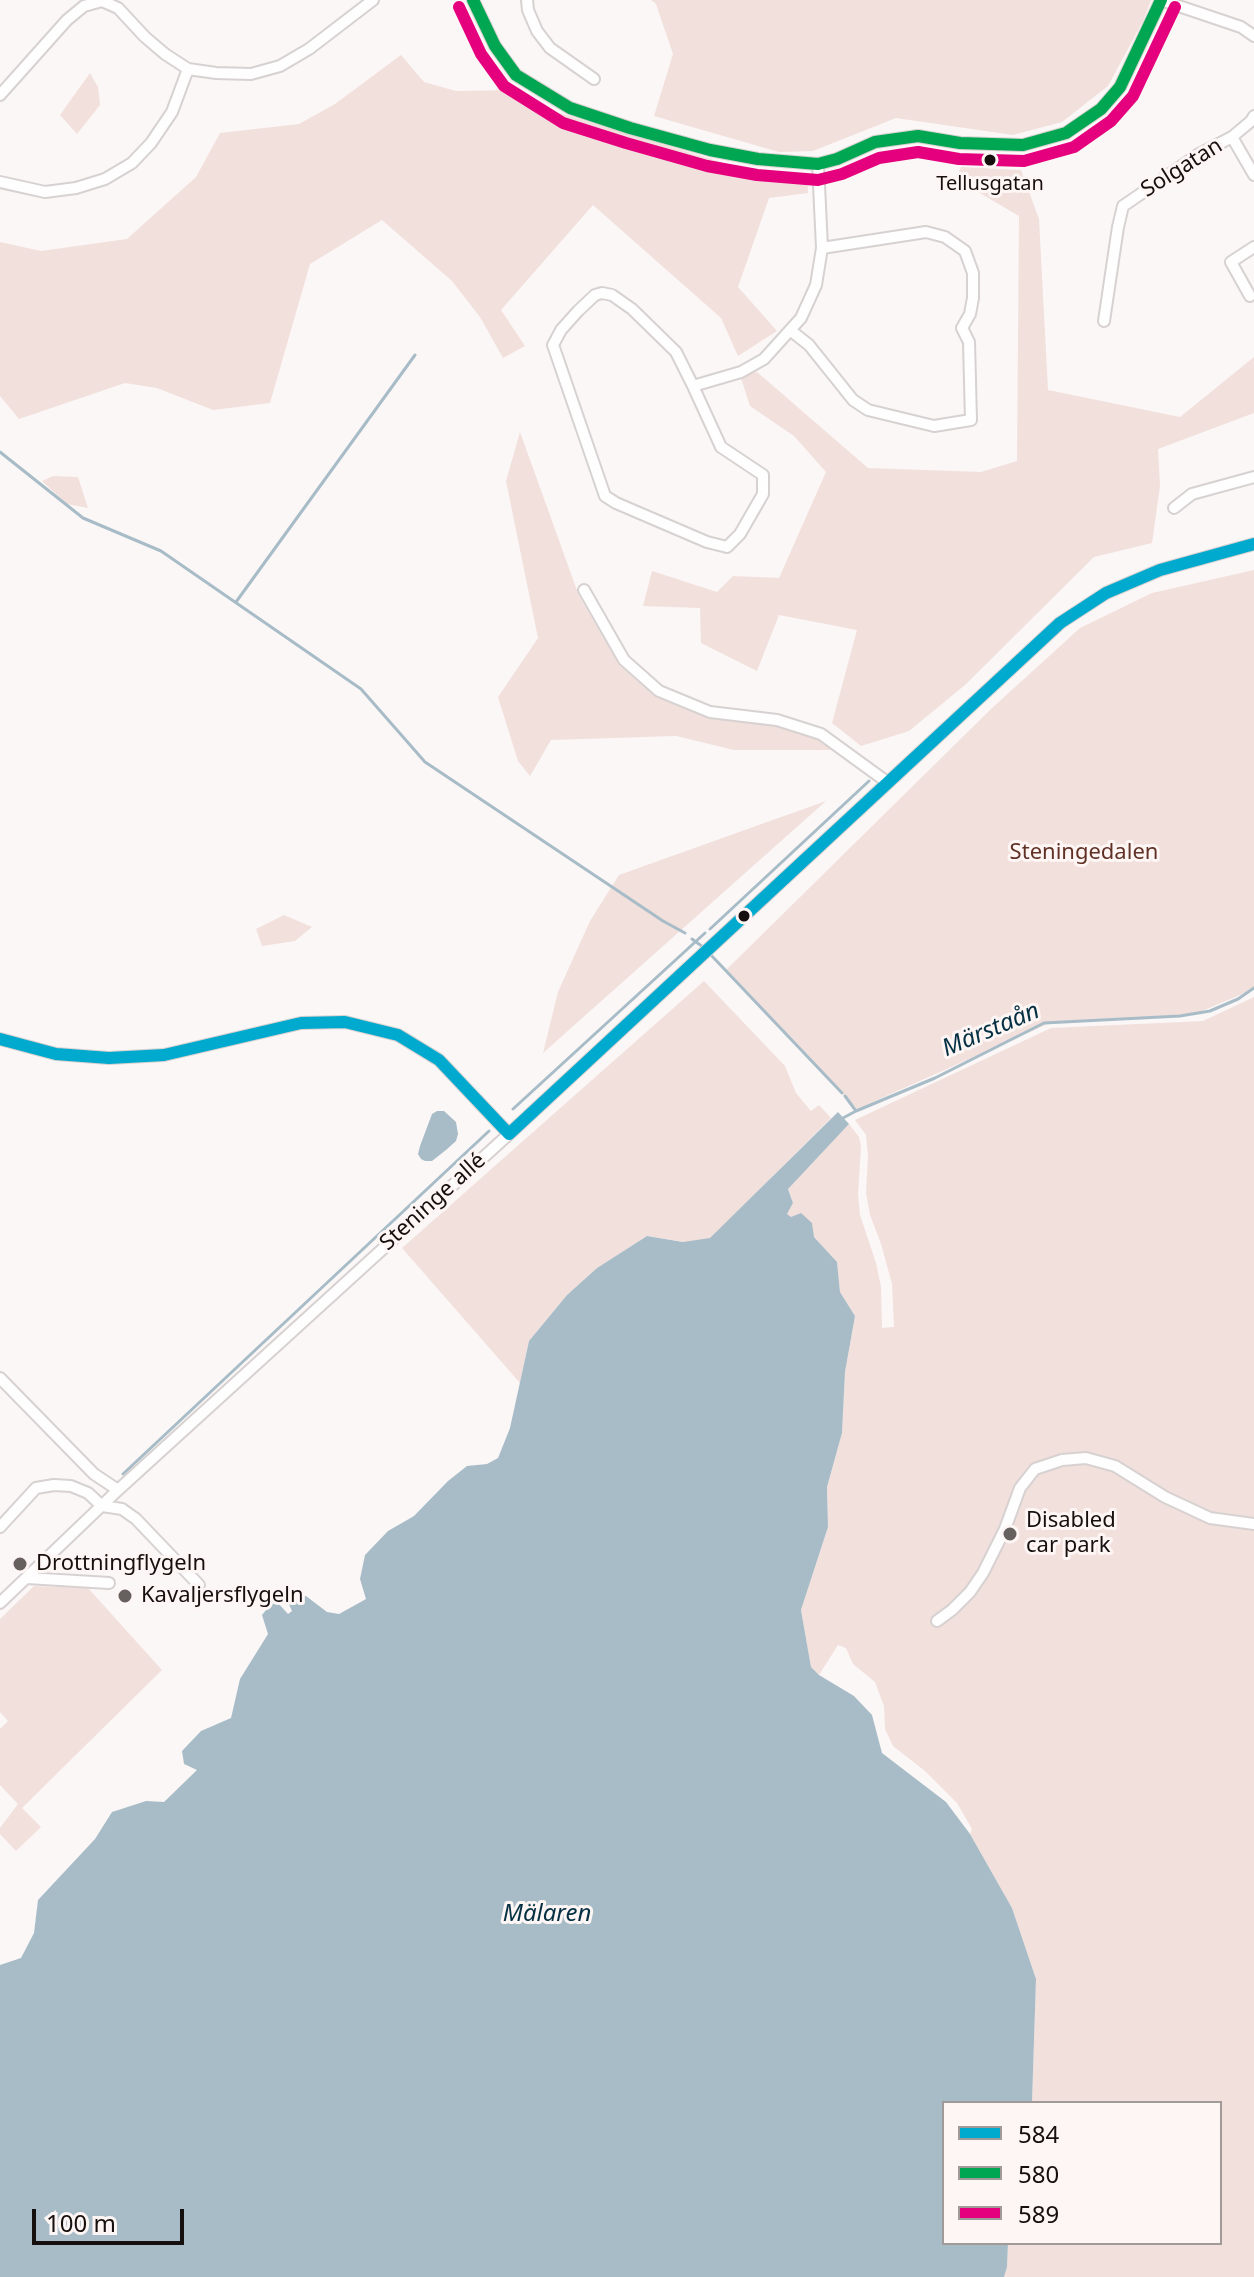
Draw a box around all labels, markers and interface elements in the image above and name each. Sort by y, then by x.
street label: Solgatan [1136,133,1228,203]
marker: Tellusgatan [982,152,998,168]
place label: Tellusgatan [936,172,1044,196]
park label: Steningedalen [1010,840,1158,866]
unlabelled marker [736,908,752,924]
water label: Märstaån [938,997,1044,1063]
street label: Steninge allé [375,1148,491,1256]
place label: Disabled car park [1026,1508,1116,1560]
marker: Disabled car park [1001,1525,1019,1543]
place label: Drottningflygeln [36,1551,206,1577]
marker: Drottningflygeln [11,1555,29,1573]
place label: Kavaljersflygeln [141,1583,304,1609]
marker: Kavaljersflygeln [116,1587,134,1605]
water label: Mälaren [503,1900,591,1928]
legend [942,2101,1222,2245]
text: 584 [1018,2117,1059,2150]
text: 580 [1018,2157,1059,2190]
scale bar [36,2193,188,2243]
text: 589 [1018,2197,1059,2230]
text: 100 m [46,2206,116,2239]

